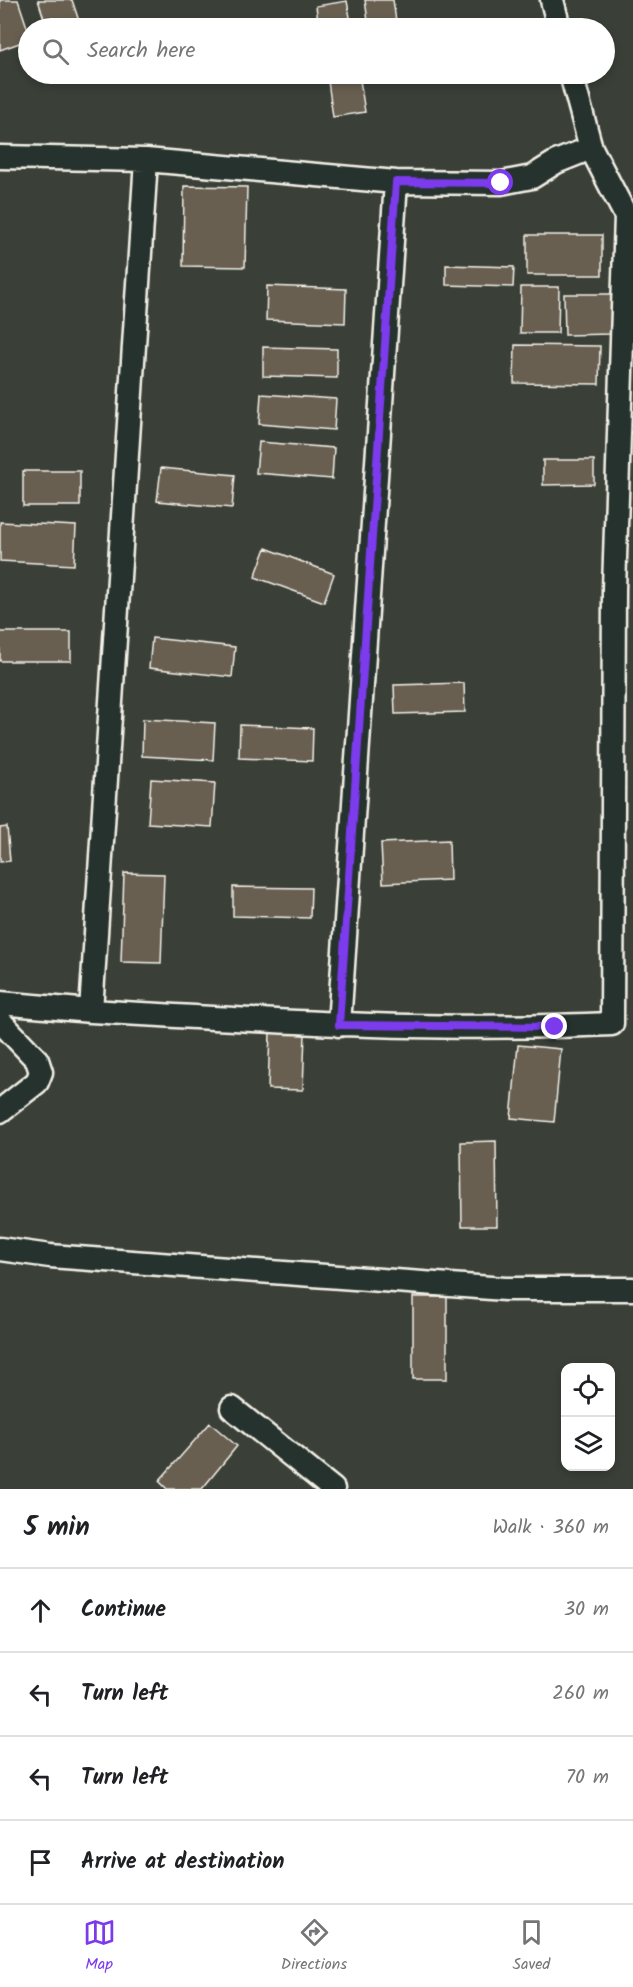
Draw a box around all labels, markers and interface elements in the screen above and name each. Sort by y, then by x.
search box [18,18,615,84]
text: Search here [87,34,195,69]
icon: search [39,35,72,68]
route start [487,169,513,195]
route end [541,1013,567,1039]
map controls [561,1363,615,1471]
button: locate [561,1363,615,1417]
button: layers [561,1417,615,1471]
text: 5 min [24,1507,90,1549]
text: Walk · 360 m [492,1512,609,1544]
text: Continue [81,1593,166,1628]
icon: ahead [24,1594,57,1627]
text: 30 m [564,1594,609,1626]
text: Turn left [81,1677,168,1712]
icon: left [24,1678,57,1711]
text: 260 m [552,1678,609,1710]
text: Turn left [81,1761,168,1796]
icon: left [24,1762,57,1795]
text: 70 m [566,1762,609,1794]
text: Arrive at destination [81,1845,284,1880]
icon: arrive [24,1846,57,1879]
tab: Map [83,1916,116,1977]
tab: Directions [281,1916,347,1977]
tab: Saved [512,1916,550,1977]

